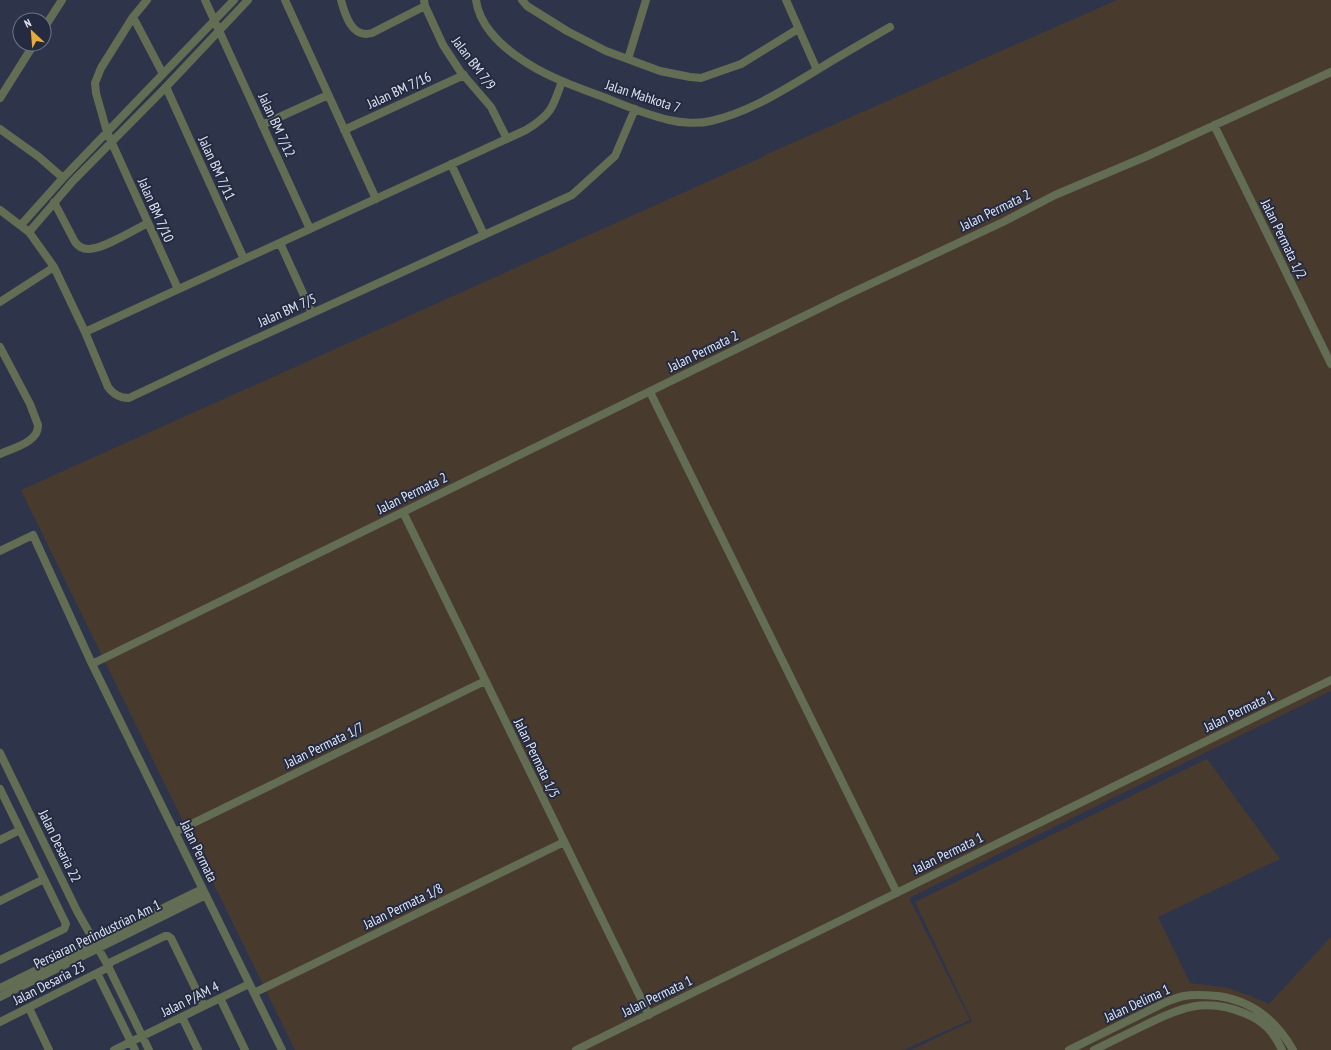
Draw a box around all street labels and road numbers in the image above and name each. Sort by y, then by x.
street label: Jalan BM 7/9 [448,32,500,93]
street label: Jalan BM 7/16 [363,67,434,113]
street label: Jalan Mahkota 7 [602,75,683,117]
street label: Jalan BM 7/12 [254,89,300,160]
street label: Jalan BM 7/11 [194,132,240,203]
street label: Jalan BM 7/10 [133,174,178,245]
street label: Jalan Permata 2 [956,185,1033,235]
street label: Jalan Permata 1/2 [1257,195,1311,282]
street label: Jalan BM 7/5 [254,289,319,331]
street label: Jalan Permata 2 [664,326,741,376]
street label: Jalan Permata 2 [373,468,450,518]
street label: Jalan Permata 1 [1200,686,1277,736]
street label: Jalan Permata 1/5 [510,714,564,801]
street label: Jalan Permata 1/7 [280,718,367,772]
street label: Jalan Desaria 22 [34,806,85,885]
street label: Jalan Permata [176,816,222,885]
street label: Jalan Permata 1 [909,828,986,878]
street label: Jalan Permata 1/8 [359,879,446,933]
street label: Persiaran Perindustrian Am 1 [31,895,163,973]
street label: Jalan Desaria 23 [9,957,88,1009]
street label: Jalan Permata 1 [618,971,695,1021]
street label: Jalan P/AM 4 [157,977,223,1021]
street label: Jalan Delima 1 [1100,980,1173,1026]

